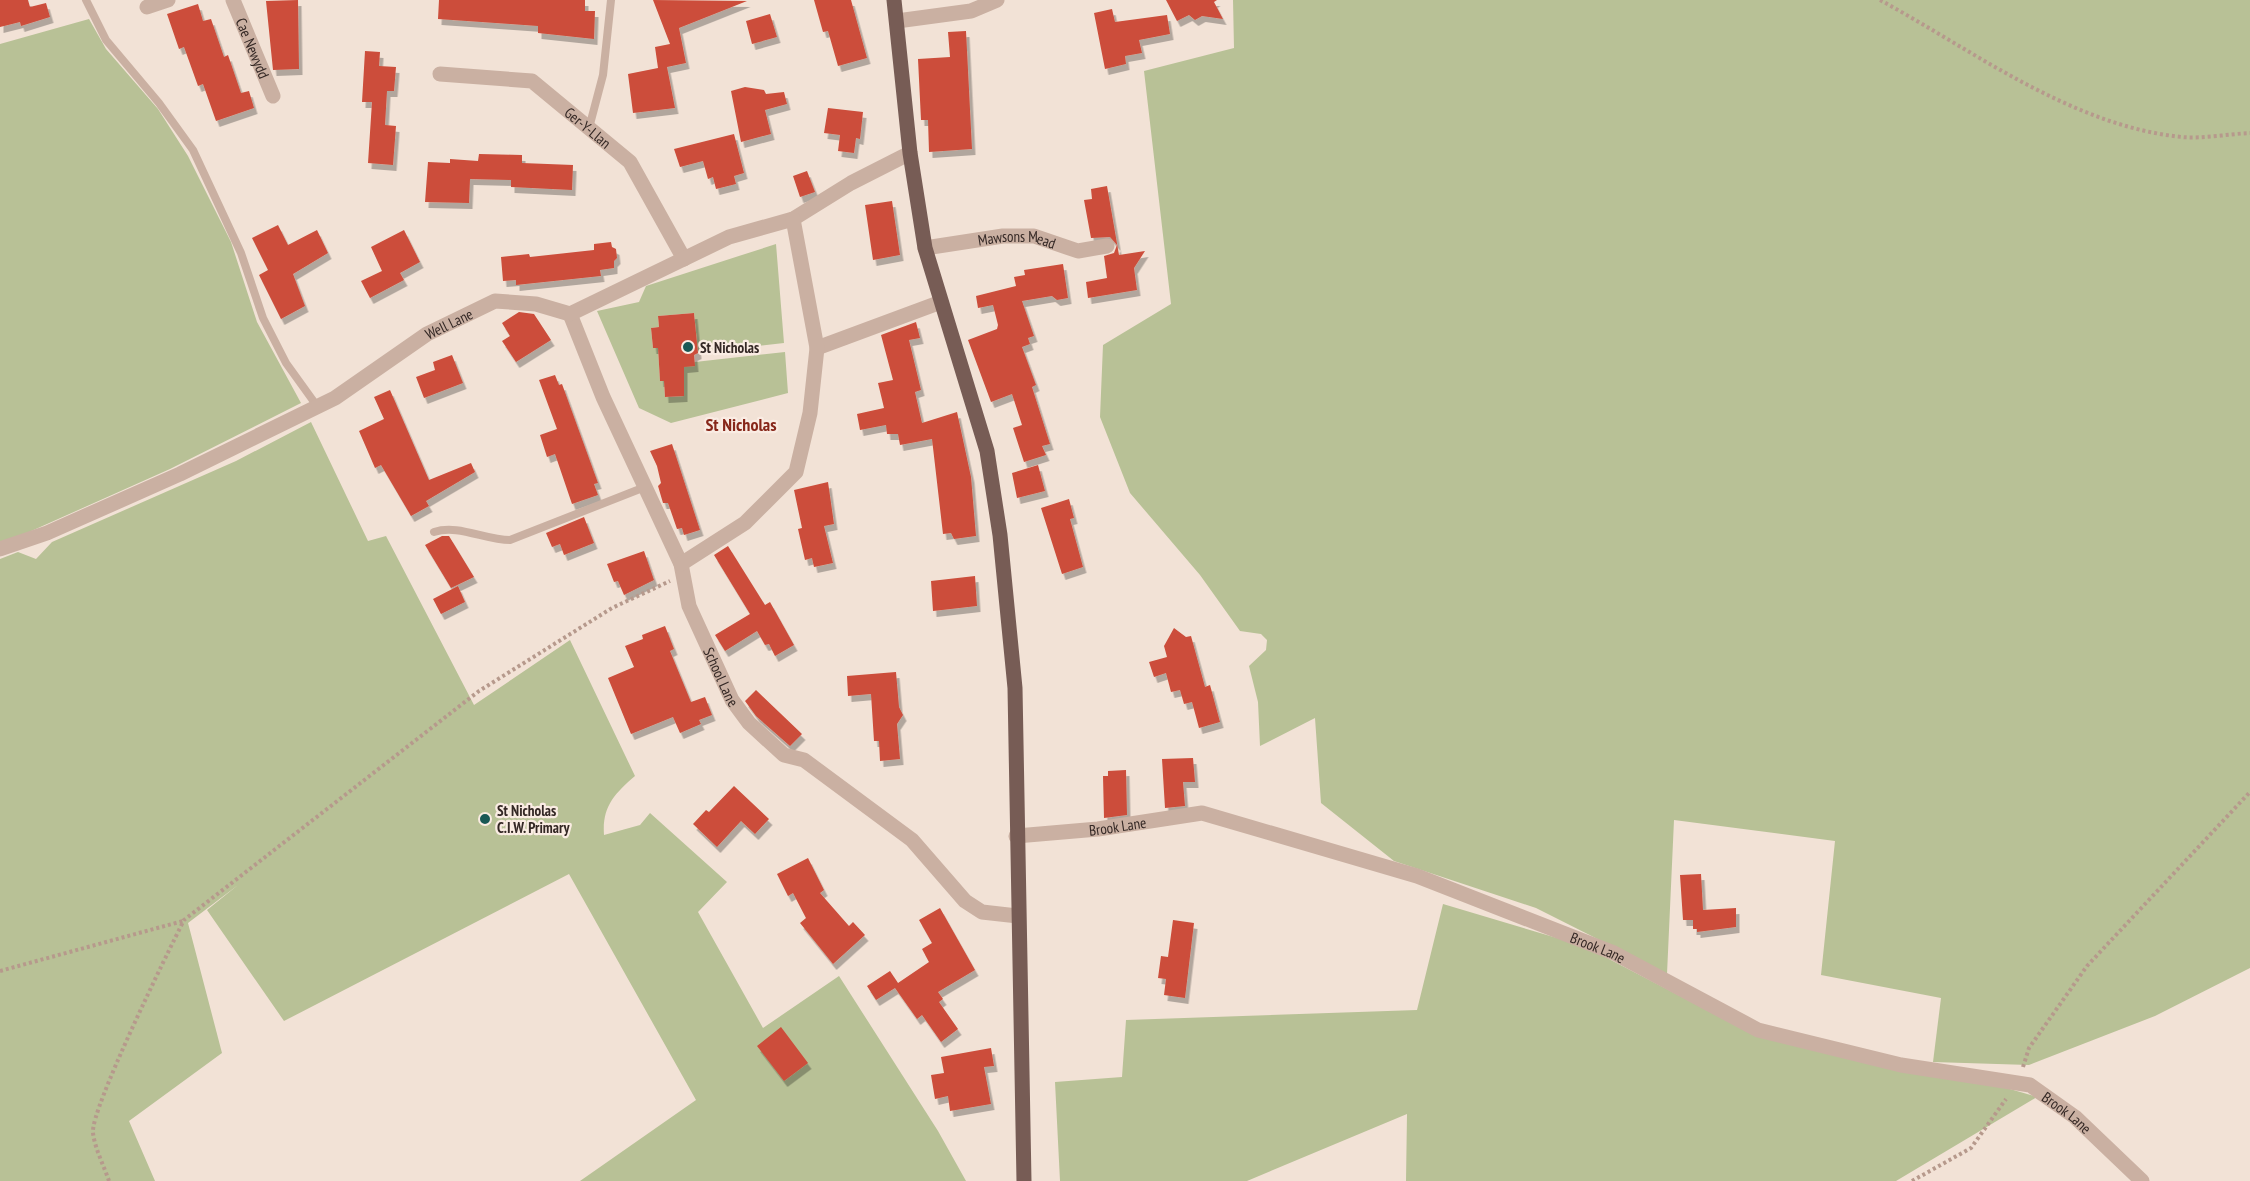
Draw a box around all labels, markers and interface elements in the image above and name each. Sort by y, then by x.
street label: Cae Newydd [232,15,274,81]
street label: Ger-Y-Llan [561,103,615,152]
street label: Mawsons Mead [976,227,1059,252]
street label: Well Lane [422,304,476,343]
place label: St Nicholas [700,338,759,357]
marker: St Nicholas [681,340,695,354]
district label: St Nicholas [705,413,777,436]
street label: School Lane [700,644,743,710]
place label: St Nicholas C.I.W. Primary [497,801,570,837]
marker: St Nicholas C.I.W. Primary [478,812,492,826]
street label: Brook Lane [1088,812,1147,839]
street label: Brook Lane [1568,927,1629,967]
street label: Brook Lane [2038,1087,2096,1137]

